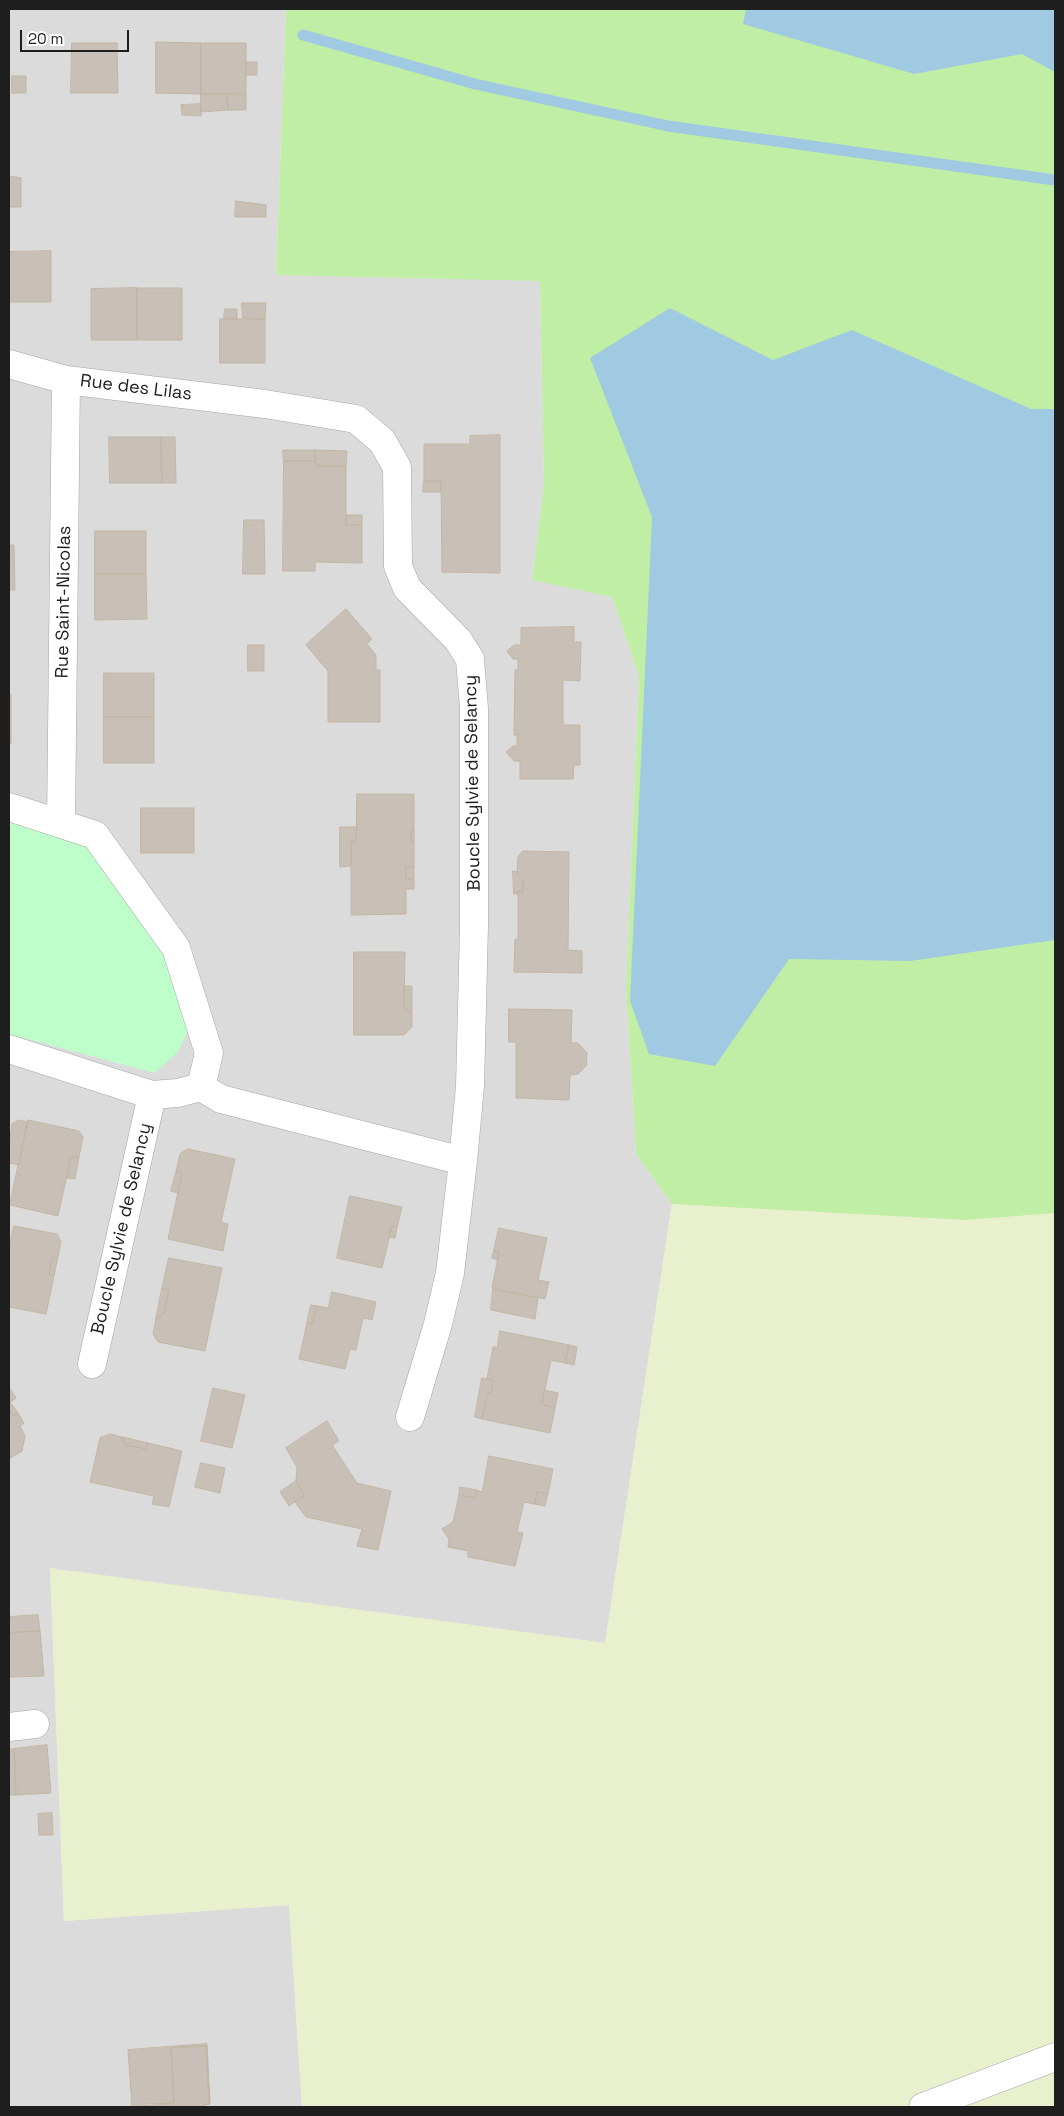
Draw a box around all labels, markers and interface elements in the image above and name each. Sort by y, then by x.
scale bar [22,20,131,52]
text: 20 m [28,29,63,48]
street label: Rue des Lilas [79,370,193,406]
street label: Rue Saint-Nicolas [52,525,76,679]
street label: Boucle Sylvie de Selancy [460,675,486,891]
street label: Boucle Sylvie de Selancy [87,1121,157,1337]

